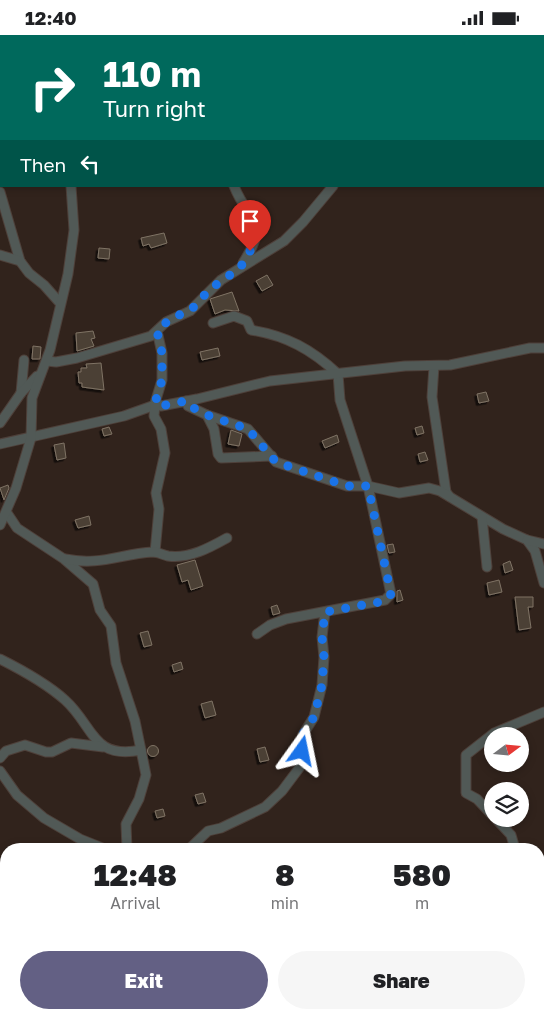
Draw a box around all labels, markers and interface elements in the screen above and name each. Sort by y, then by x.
text: 12:40 [25,6,77,29]
text: 110 m [103,53,201,95]
icon: right [20,55,85,120]
text: Turn right [103,95,206,122]
icon: left [76,150,104,178]
text: Then [20,153,66,176]
pin [229,200,271,251]
icon: arrive [236,207,264,235]
position arrow [275,724,327,776]
north arrow [484,727,529,773]
map controls [484,727,529,827]
button: layers [484,782,529,827]
text: 12:48 [94,857,177,893]
text: 8 [275,857,295,893]
text: 580 [393,857,451,893]
text: Arrival [110,893,160,913]
text: min [271,893,299,913]
text: m [415,893,429,913]
button: Exit [20,951,268,1009]
button: Share [278,951,525,1009]

